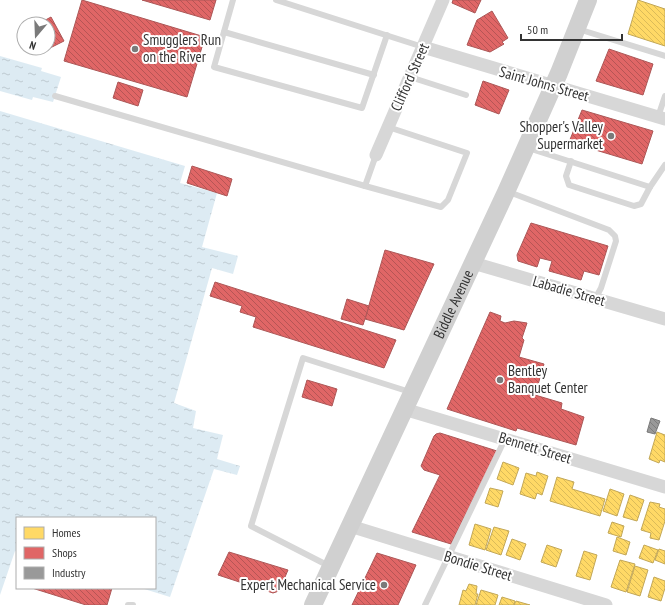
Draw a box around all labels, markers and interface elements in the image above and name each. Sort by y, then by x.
north arrow [16,16,56,56]
scale bar [521,16,622,42]
text: 50 m [527,22,548,37]
place label: Smugglers Run on the River [143,30,221,66]
text: N [28,38,38,53]
street label: Clifford Street [386,40,433,114]
marker: Smugglers Run on the River [130,44,140,54]
street label: Saint Johns Street [497,62,591,105]
place label: Shopper's Valley Supermarket [519,117,603,153]
marker: Shopper's Valley Supermarket [606,131,616,141]
street label: Biddle Avenue [429,267,477,341]
street label: Labadie Street [531,271,608,310]
place label: Bentley Banquet Center [508,361,589,397]
marker: Bentley Banquet Center [495,375,505,385]
street label: Bennett Street [496,427,574,468]
legend [16,517,156,589]
text: Homes [52,525,80,540]
text: Shops [52,545,77,560]
street label: Bondie Street [442,546,515,585]
text: Industry [52,565,86,580]
place label: Expert Mechanical Service [240,575,376,594]
marker: Expert Mechanical Service [379,580,389,590]

